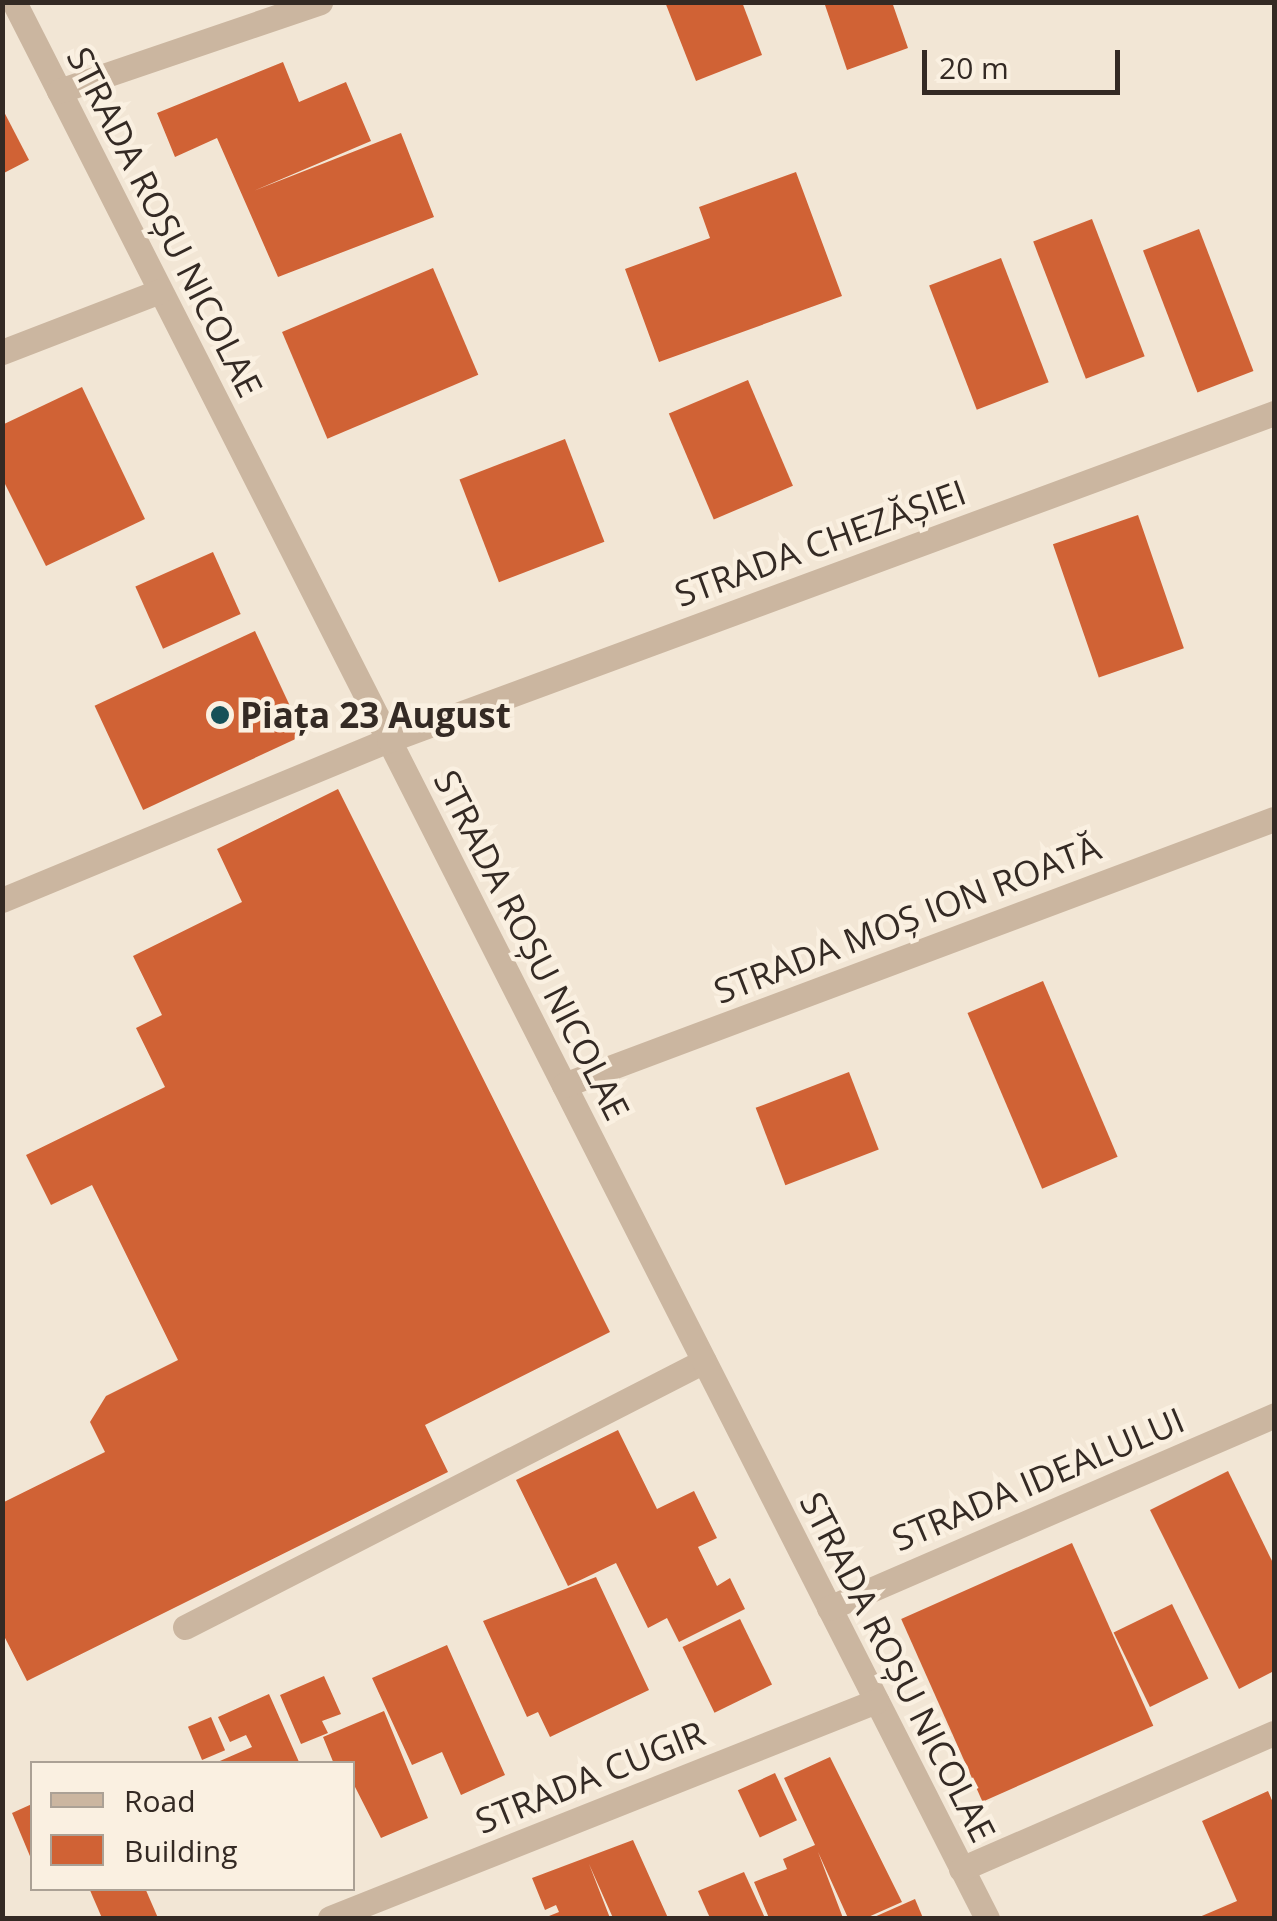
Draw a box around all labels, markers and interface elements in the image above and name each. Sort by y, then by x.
scale bar [927,30,1124,92]
street label: STRADA ROȘU NICOLAE [59,40,271,404]
text: 20 m [939,47,1009,88]
street label: STRADA CHEZĂȘIEI [669,471,971,615]
place label: Piața 23 August [240,694,511,736]
marker: Piața 23 August [209,704,231,726]
street label: STRADA ROȘU NICOLAE [426,763,638,1127]
street label: STRADA MOȘ ION ROATĂ [708,826,1106,1012]
street label: STRADA IDEALULUI [886,1399,1190,1559]
street label: STRADA ROȘU NICOLAE [792,1485,1004,1849]
street label: STRADA CUGIR [469,1712,711,1842]
legend [30,1761,355,1891]
text: Road [124,1780,196,1821]
text: Building [124,1830,238,1871]

